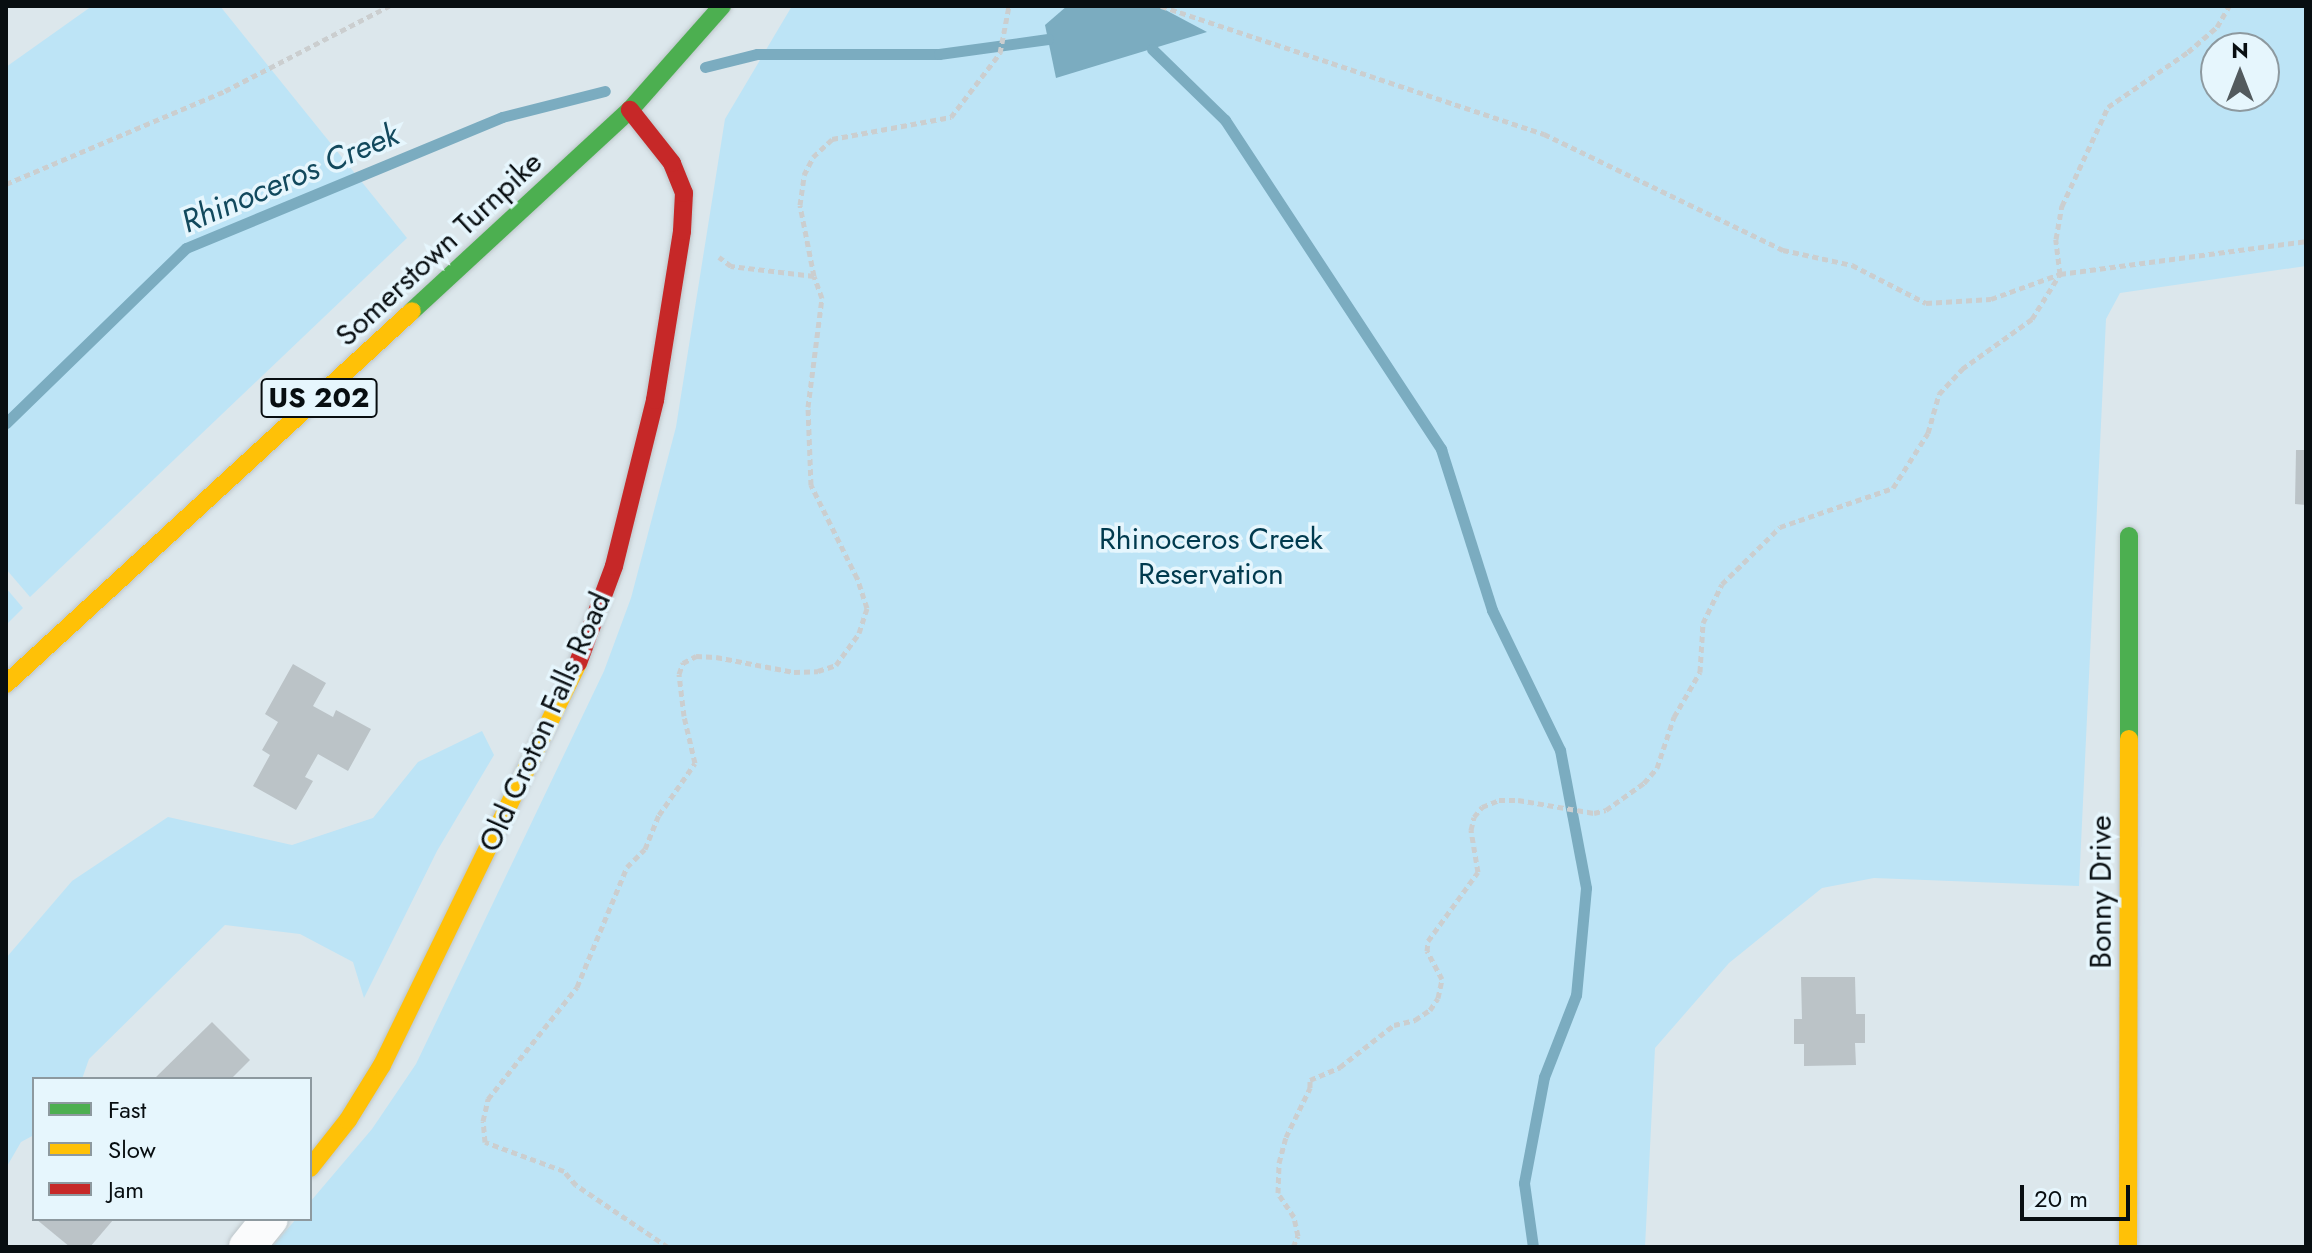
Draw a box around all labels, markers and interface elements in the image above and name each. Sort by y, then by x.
north arrow [2200,32,2280,112]
text: N [2231,34,2249,66]
water label: Rhinoceros Creek [176,115,404,241]
street label: Somerstown Turnpike [328,144,550,354]
road number: US 202 [259,374,379,422]
park label: Rhinoceros Creek Reservation [1099,521,1323,592]
street label: Old Croton Falls Road [472,587,618,857]
street label: Bonny Drive [2083,815,2119,969]
legend [32,1077,312,1221]
text: Fast [108,1092,146,1127]
text: Slow [108,1132,156,1167]
scale bar [2024,1169,2134,1219]
text: Jam [108,1172,144,1207]
text: 20 m [2034,1181,2088,1216]

